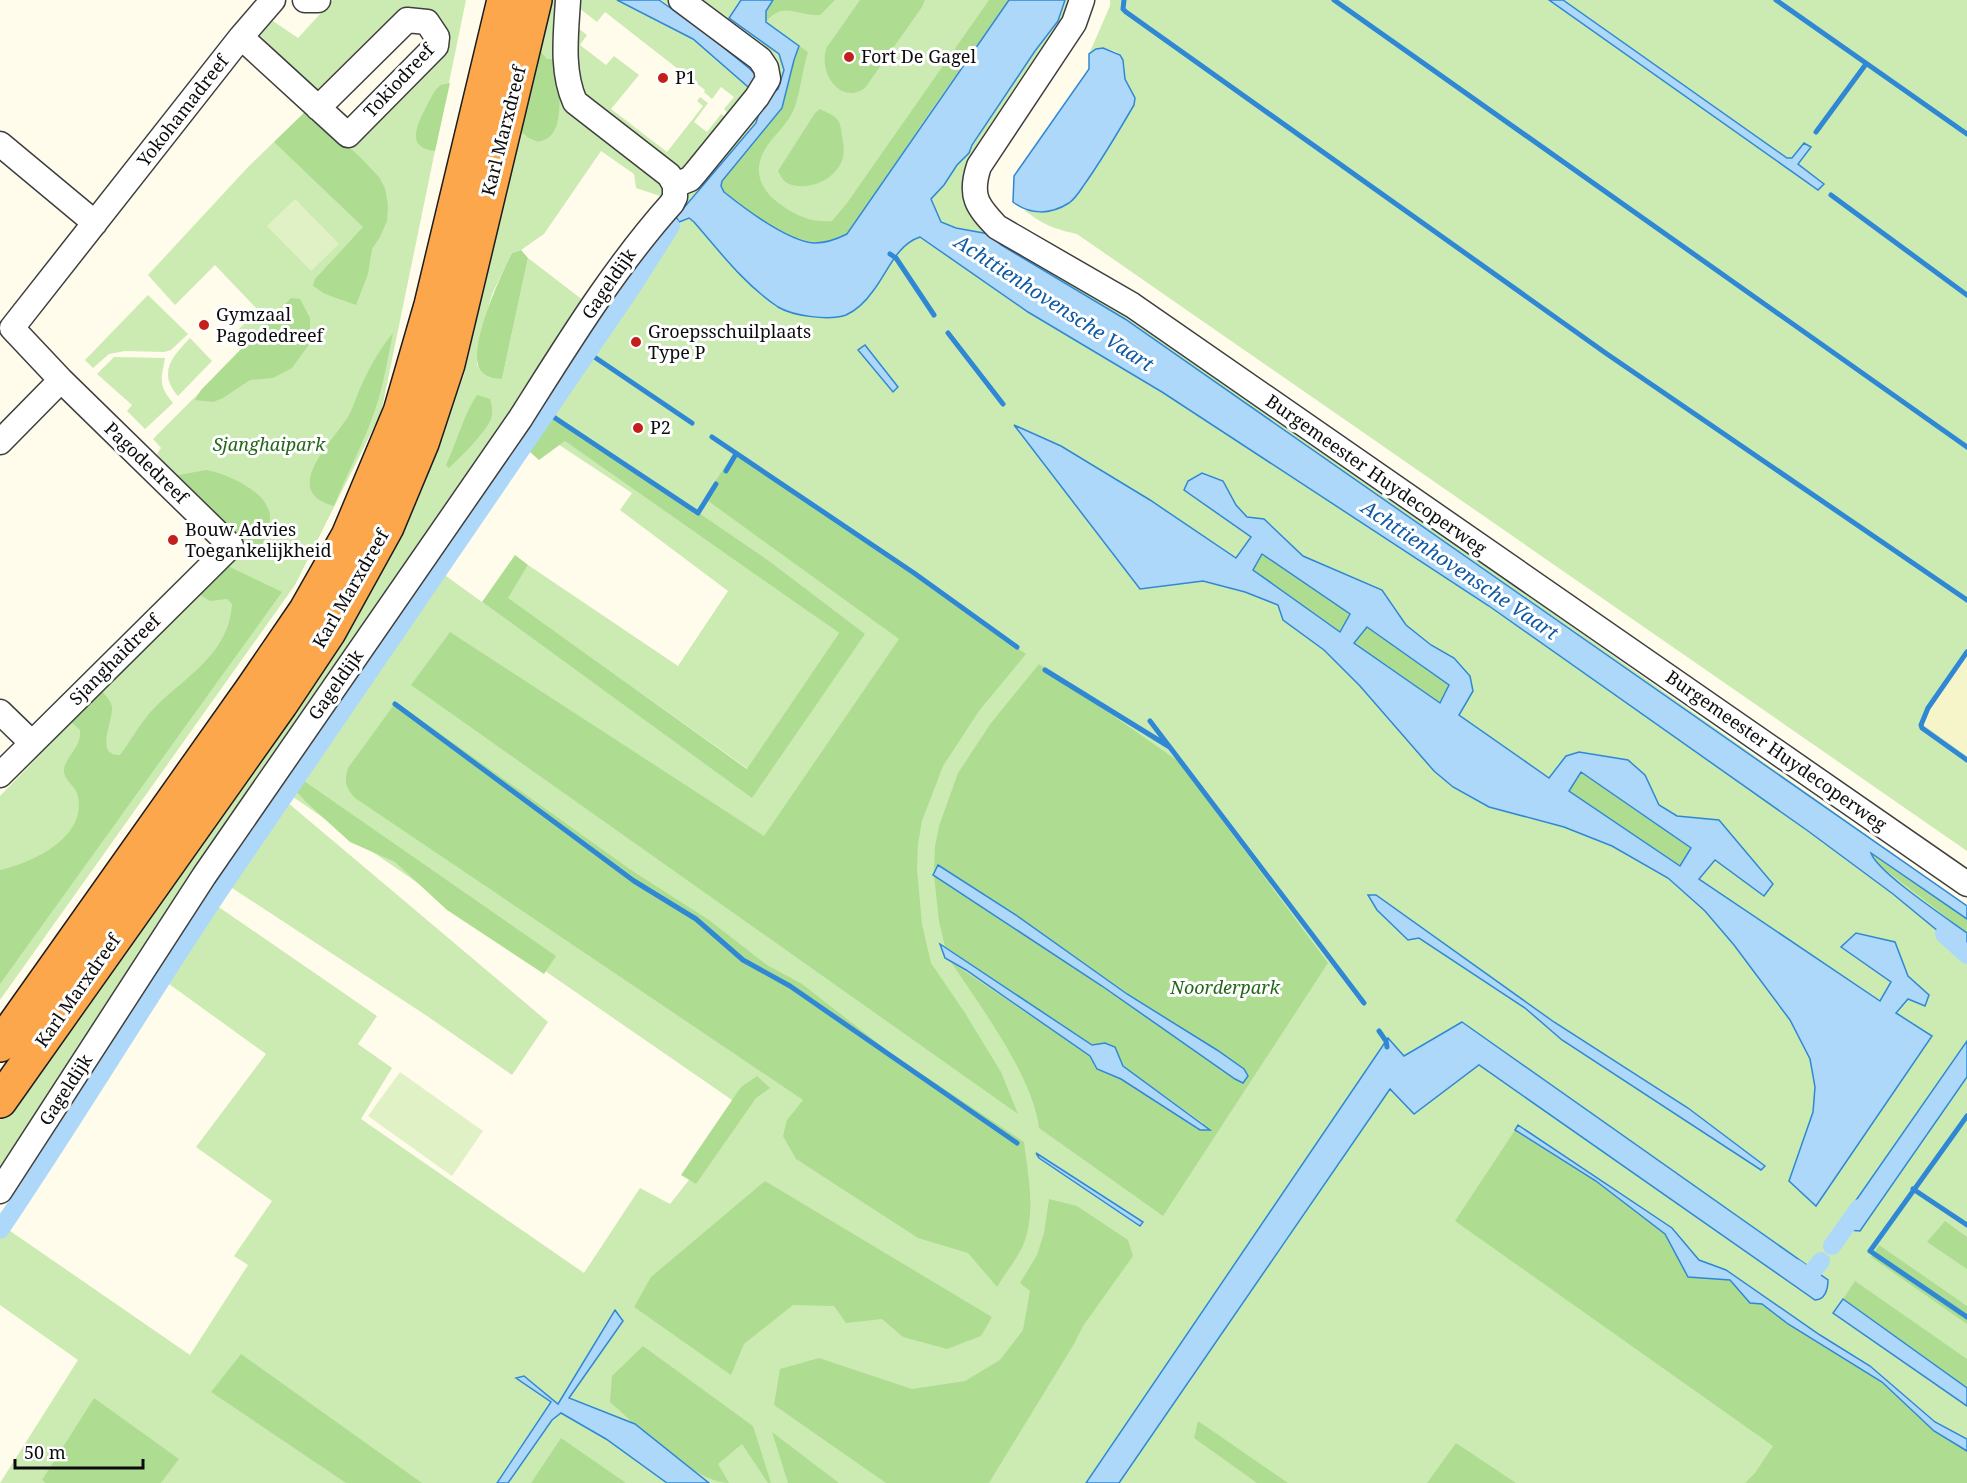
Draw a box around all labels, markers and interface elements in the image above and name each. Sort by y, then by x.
street label: Tokiodreef [358,37,440,122]
place label: Fort De Gagel [861,44,976,68]
street label: Yokohamadreef [131,49,234,172]
marker: Fort De Gagel [842,50,856,64]
street label: Karl Marxdreef [475,62,531,198]
place label: P1 [675,65,696,89]
marker: P1 [656,71,670,85]
water label: Achttienhovensche Vaart [948,227,1160,378]
street label: Gageldijk [576,243,641,324]
place label: Gymzaal Pagodedreef [216,302,325,347]
marker: Gymzaal Pagodedreef [197,318,211,332]
place label: Groepsschuilplaats Type P [648,319,811,364]
marker: Groepsschuilplaats Type P [629,335,643,349]
street label: Burgemeester Huydecoperweg [1261,389,1492,560]
place label: P2 [650,415,671,439]
street label: Pagodedreef [100,416,195,509]
marker: P2 [631,421,645,435]
park label: Sjanghaipark [213,432,326,456]
water label: Achttienhovensche Vaart [1355,492,1565,646]
place label: Bouw Advies Toegankelijkheid [185,517,332,562]
street label: Karl Marxdreef [307,524,394,652]
marker: Bouw Advies Toegankelijkheid [166,533,180,547]
street label: Sjanghaidreef [64,608,166,710]
street label: Gageldijk [302,644,368,724]
street label: Burgemeester Huydecoperweg [1661,665,1892,836]
street label: Karl Marxdreef [29,928,126,1052]
park label: Noorderpark [1169,975,1281,999]
street label: Gageldijk [33,1049,97,1130]
scale bar [15,1432,142,1470]
text: 50 m [24,1440,66,1464]

